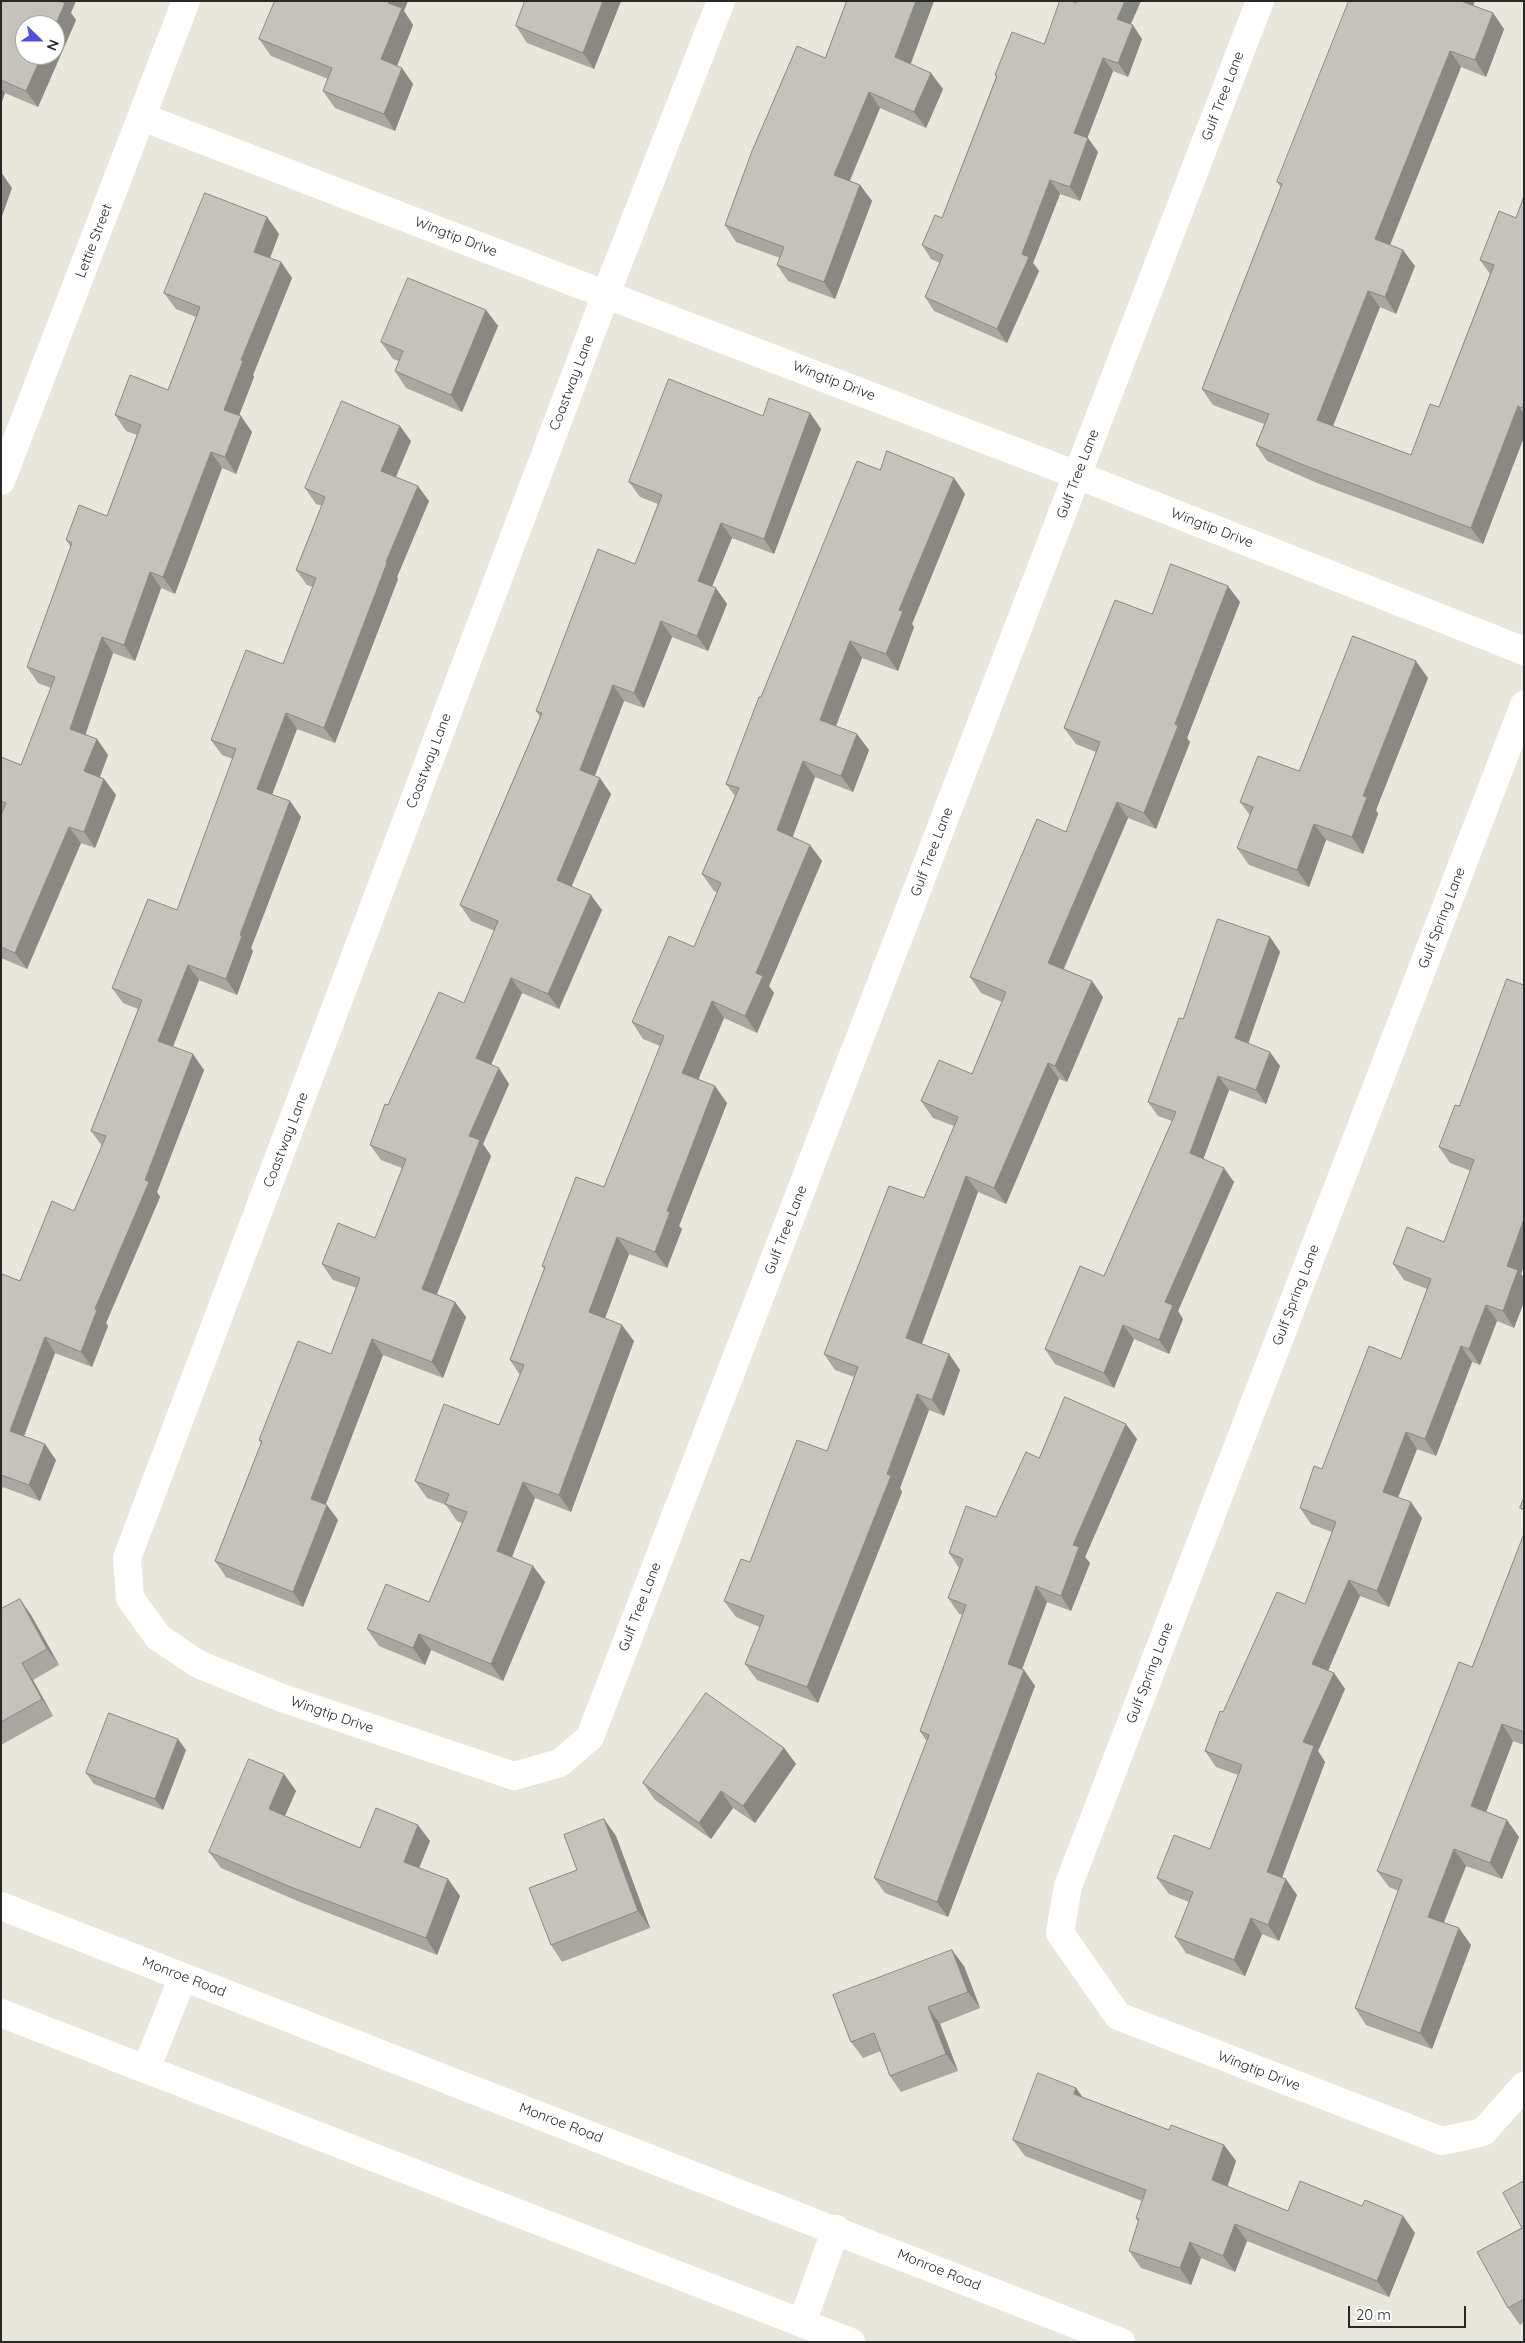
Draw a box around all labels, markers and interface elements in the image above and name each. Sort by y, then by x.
north arrow [15,15,65,65]
text: N [43,37,63,53]
street label: Gulf Tree Lane [1198,49,1248,143]
street label: Lettie Street [72,202,116,280]
street label: Wingtip Drive [412,214,500,260]
street label: Coastway Lane [546,333,598,433]
street label: Wingtip Drive [790,358,878,404]
street label: Gulf Tree Lane [1053,427,1103,521]
street label: Wingtip Drive [1168,505,1256,551]
street label: Coastway Lane [403,711,455,811]
street label: Gulf Tree Lane [907,805,957,899]
street label: Gulf Spring Lane [1415,865,1469,971]
street label: Coastway Lane [260,1090,312,1190]
street label: Gulf Tree Lane [761,1183,811,1277]
street label: Gulf Spring Lane [1269,1242,1323,1348]
street label: Gulf Tree Lane [615,1560,665,1654]
street label: Gulf Spring Lane [1123,1620,1177,1726]
street label: Wingtip Drive [288,1693,376,1737]
street label: Monroe Road [140,1953,228,2001]
street label: Wingtip Drive [1215,2048,1303,2094]
street label: Monroe Road [517,2099,605,2147]
street label: Monroe Road [895,2246,983,2294]
scale bar [1350,2296,1468,2328]
text: 20 m [1356,2305,1391,2324]

